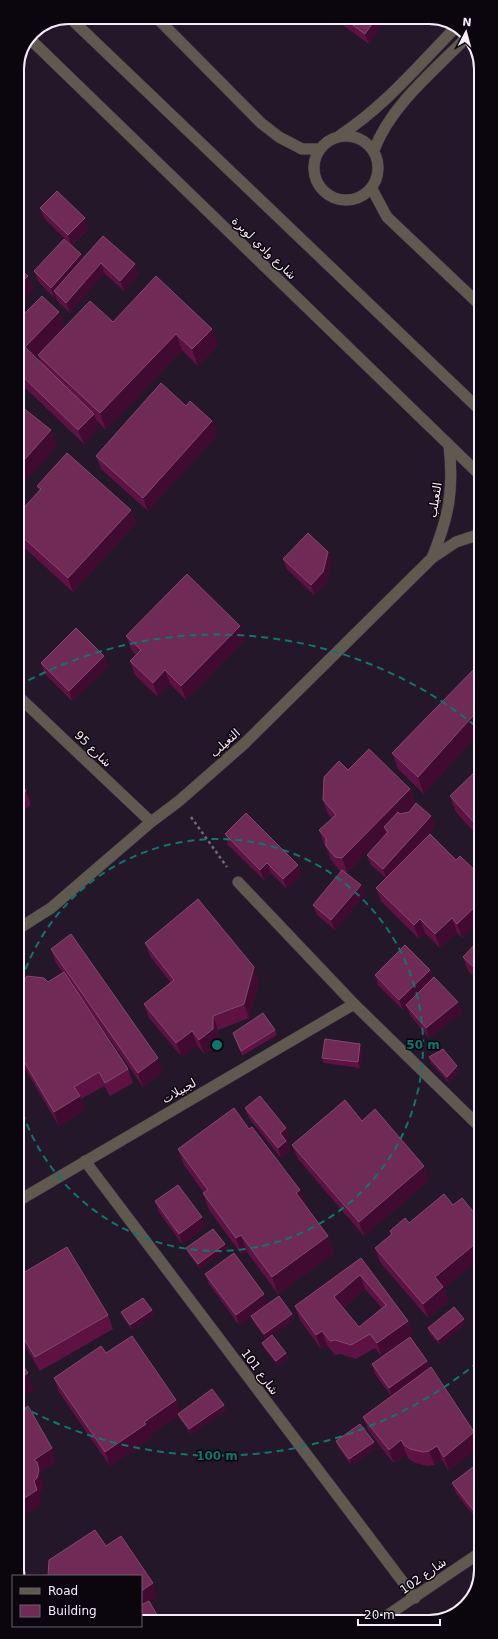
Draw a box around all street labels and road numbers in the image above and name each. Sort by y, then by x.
street label: شارع وادي لوبرة [228,214,299,283]
street label: الثعيلب [425,481,445,519]
street label: الثعيلب [207,726,243,760]
street label: شارع 95 [71,728,114,771]
street label: لجبيلات [159,1076,199,1106]
street label: شارع 101 [238,1346,282,1398]
street label: شارع 102 [397,1555,449,1598]

